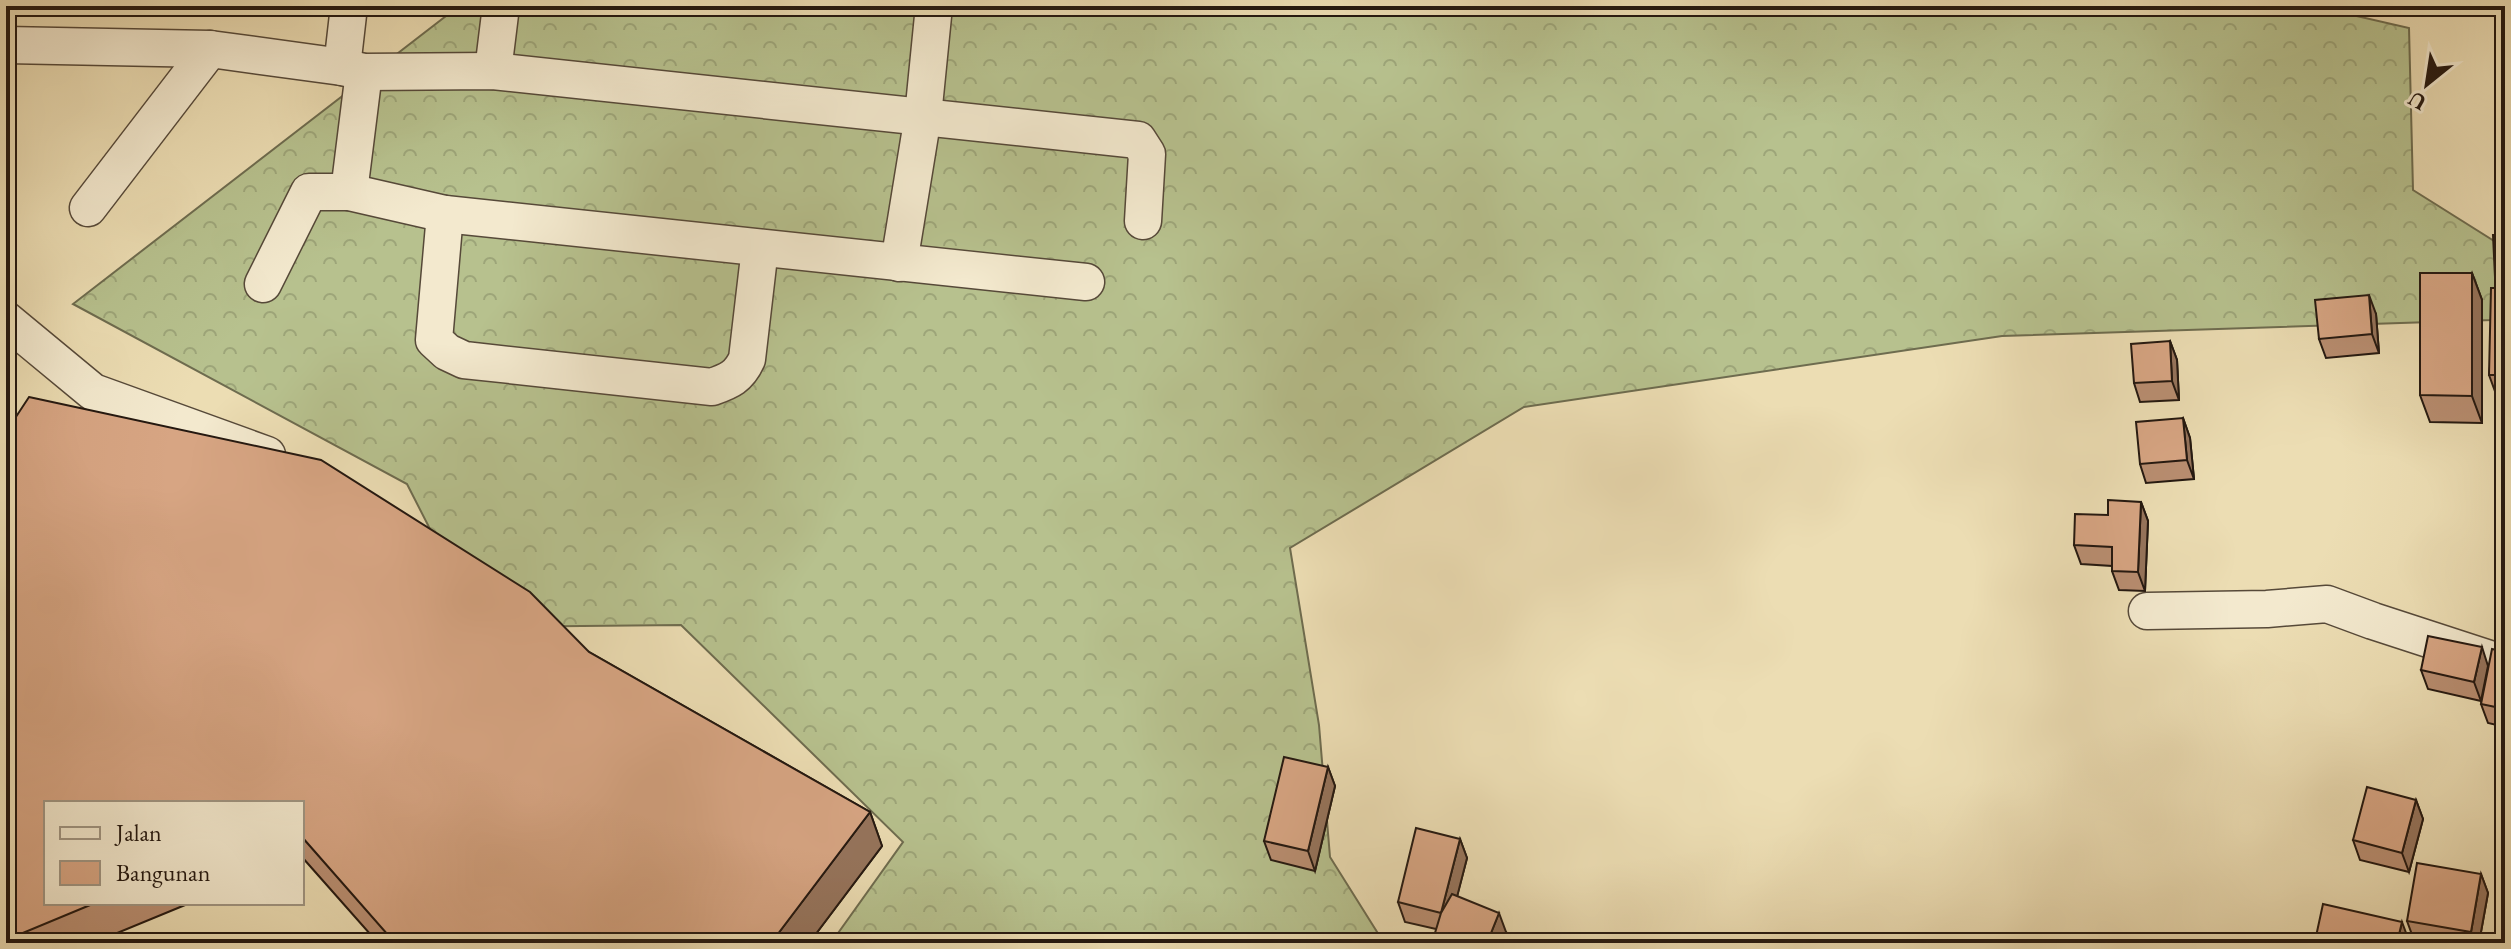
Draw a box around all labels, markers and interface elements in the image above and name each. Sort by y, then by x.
north arrow [2387,44,2467,124]
text: U [2402,84,2432,118]
legend [44,801,304,905]
text: Jalan [114,817,162,848]
text: Bangunan [116,857,211,888]

